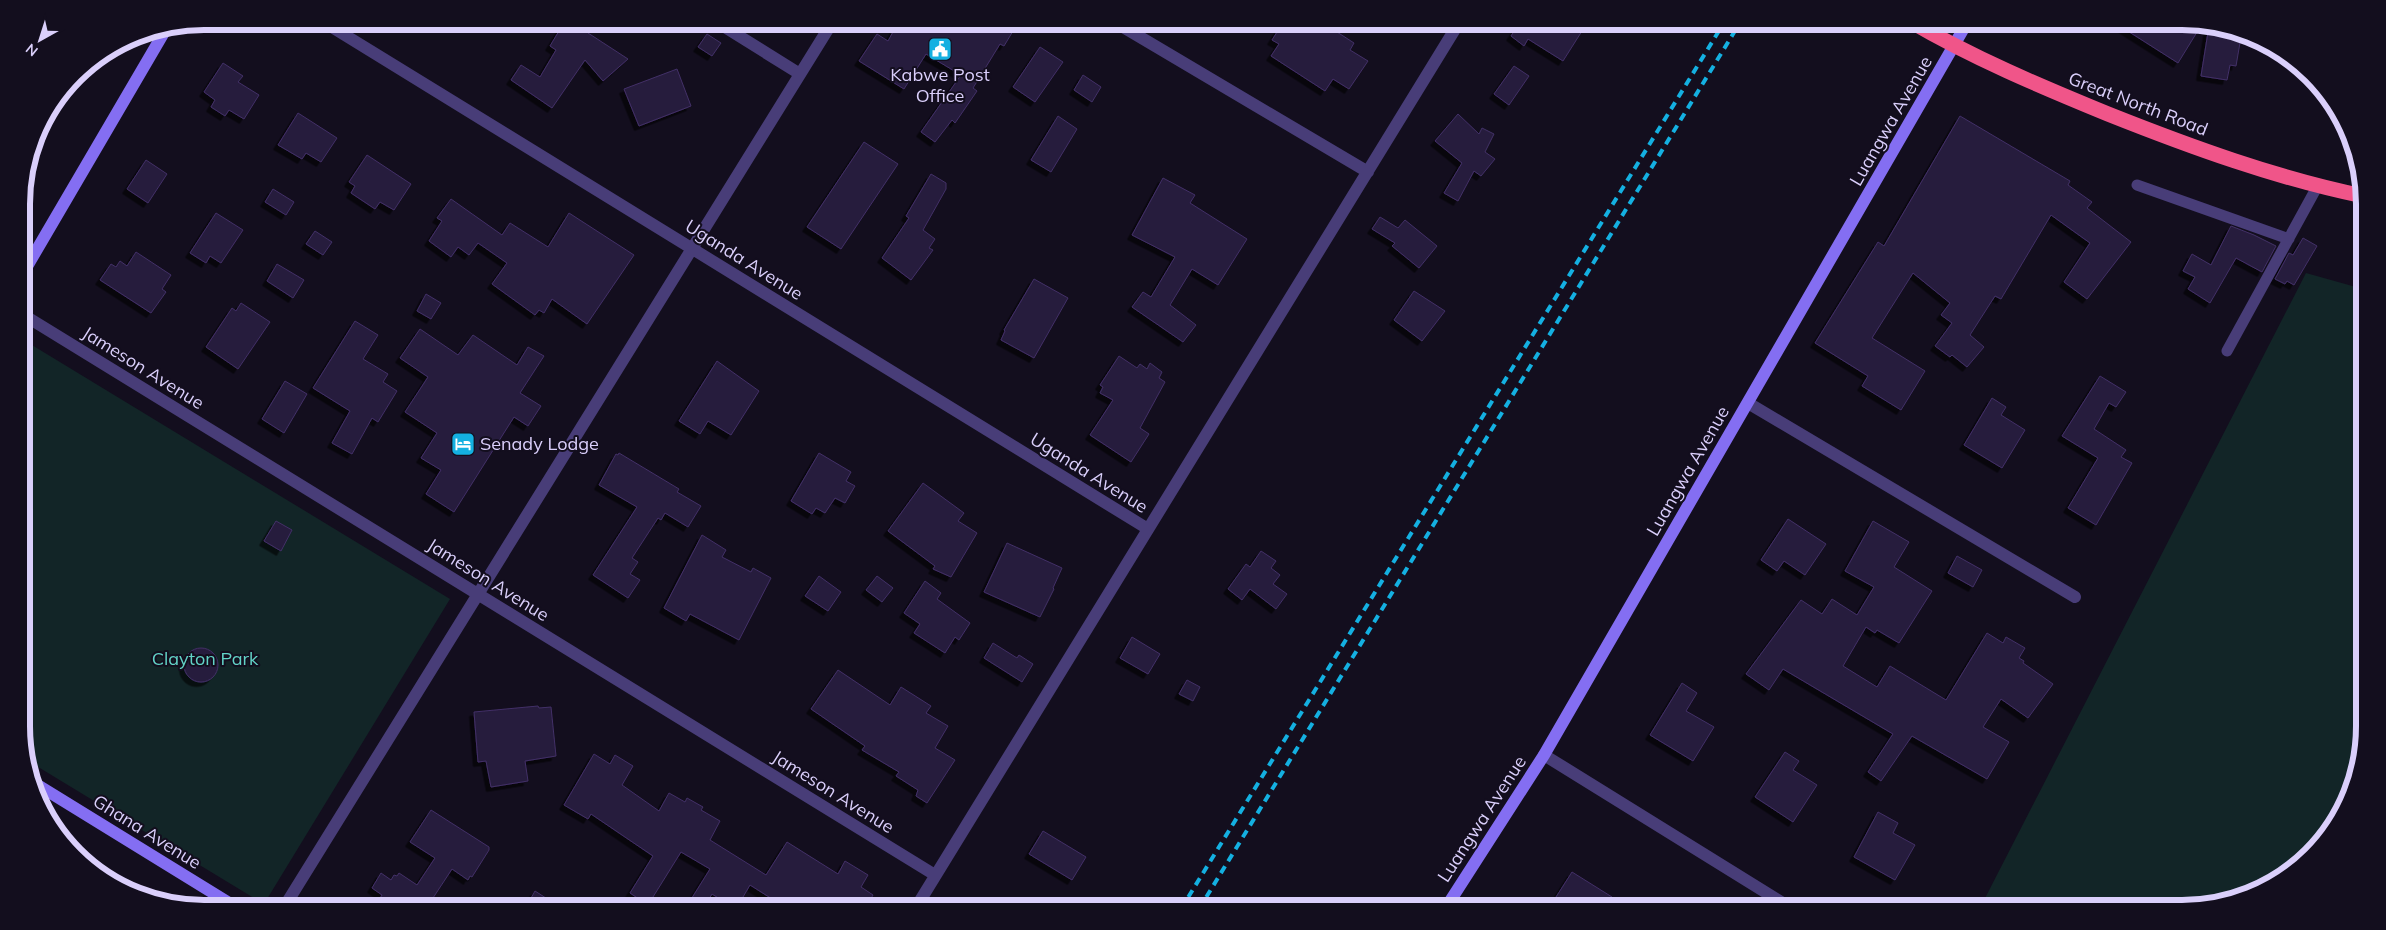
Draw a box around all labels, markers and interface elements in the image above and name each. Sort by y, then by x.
north arrow [15,15,65,65]
public building icon: Kabwe Post Office [927,36,953,62]
text: N [22,40,42,60]
street label: Luangwa Avenue [1844,52,1937,190]
place label: Kabwe Post Office [890,63,990,107]
street label: Great North Road [2065,66,2211,141]
street label: Uganda Avenue [681,214,807,305]
street label: Jameson Avenue [78,321,208,414]
street label: Luangwa Avenue [1641,402,1734,540]
street label: Uganda Avenue [1026,427,1152,518]
hotel icon: Senady Lodge [450,431,476,457]
place label: Senady Lodge [480,432,599,455]
street label: Jameson Avenue [423,533,553,626]
park label: Clayton Park [152,647,259,670]
street label: Jameson Avenue [768,745,898,838]
street label: Luangwa Avenue [1432,751,1531,886]
street label: Ghana Avenue [89,789,206,874]

